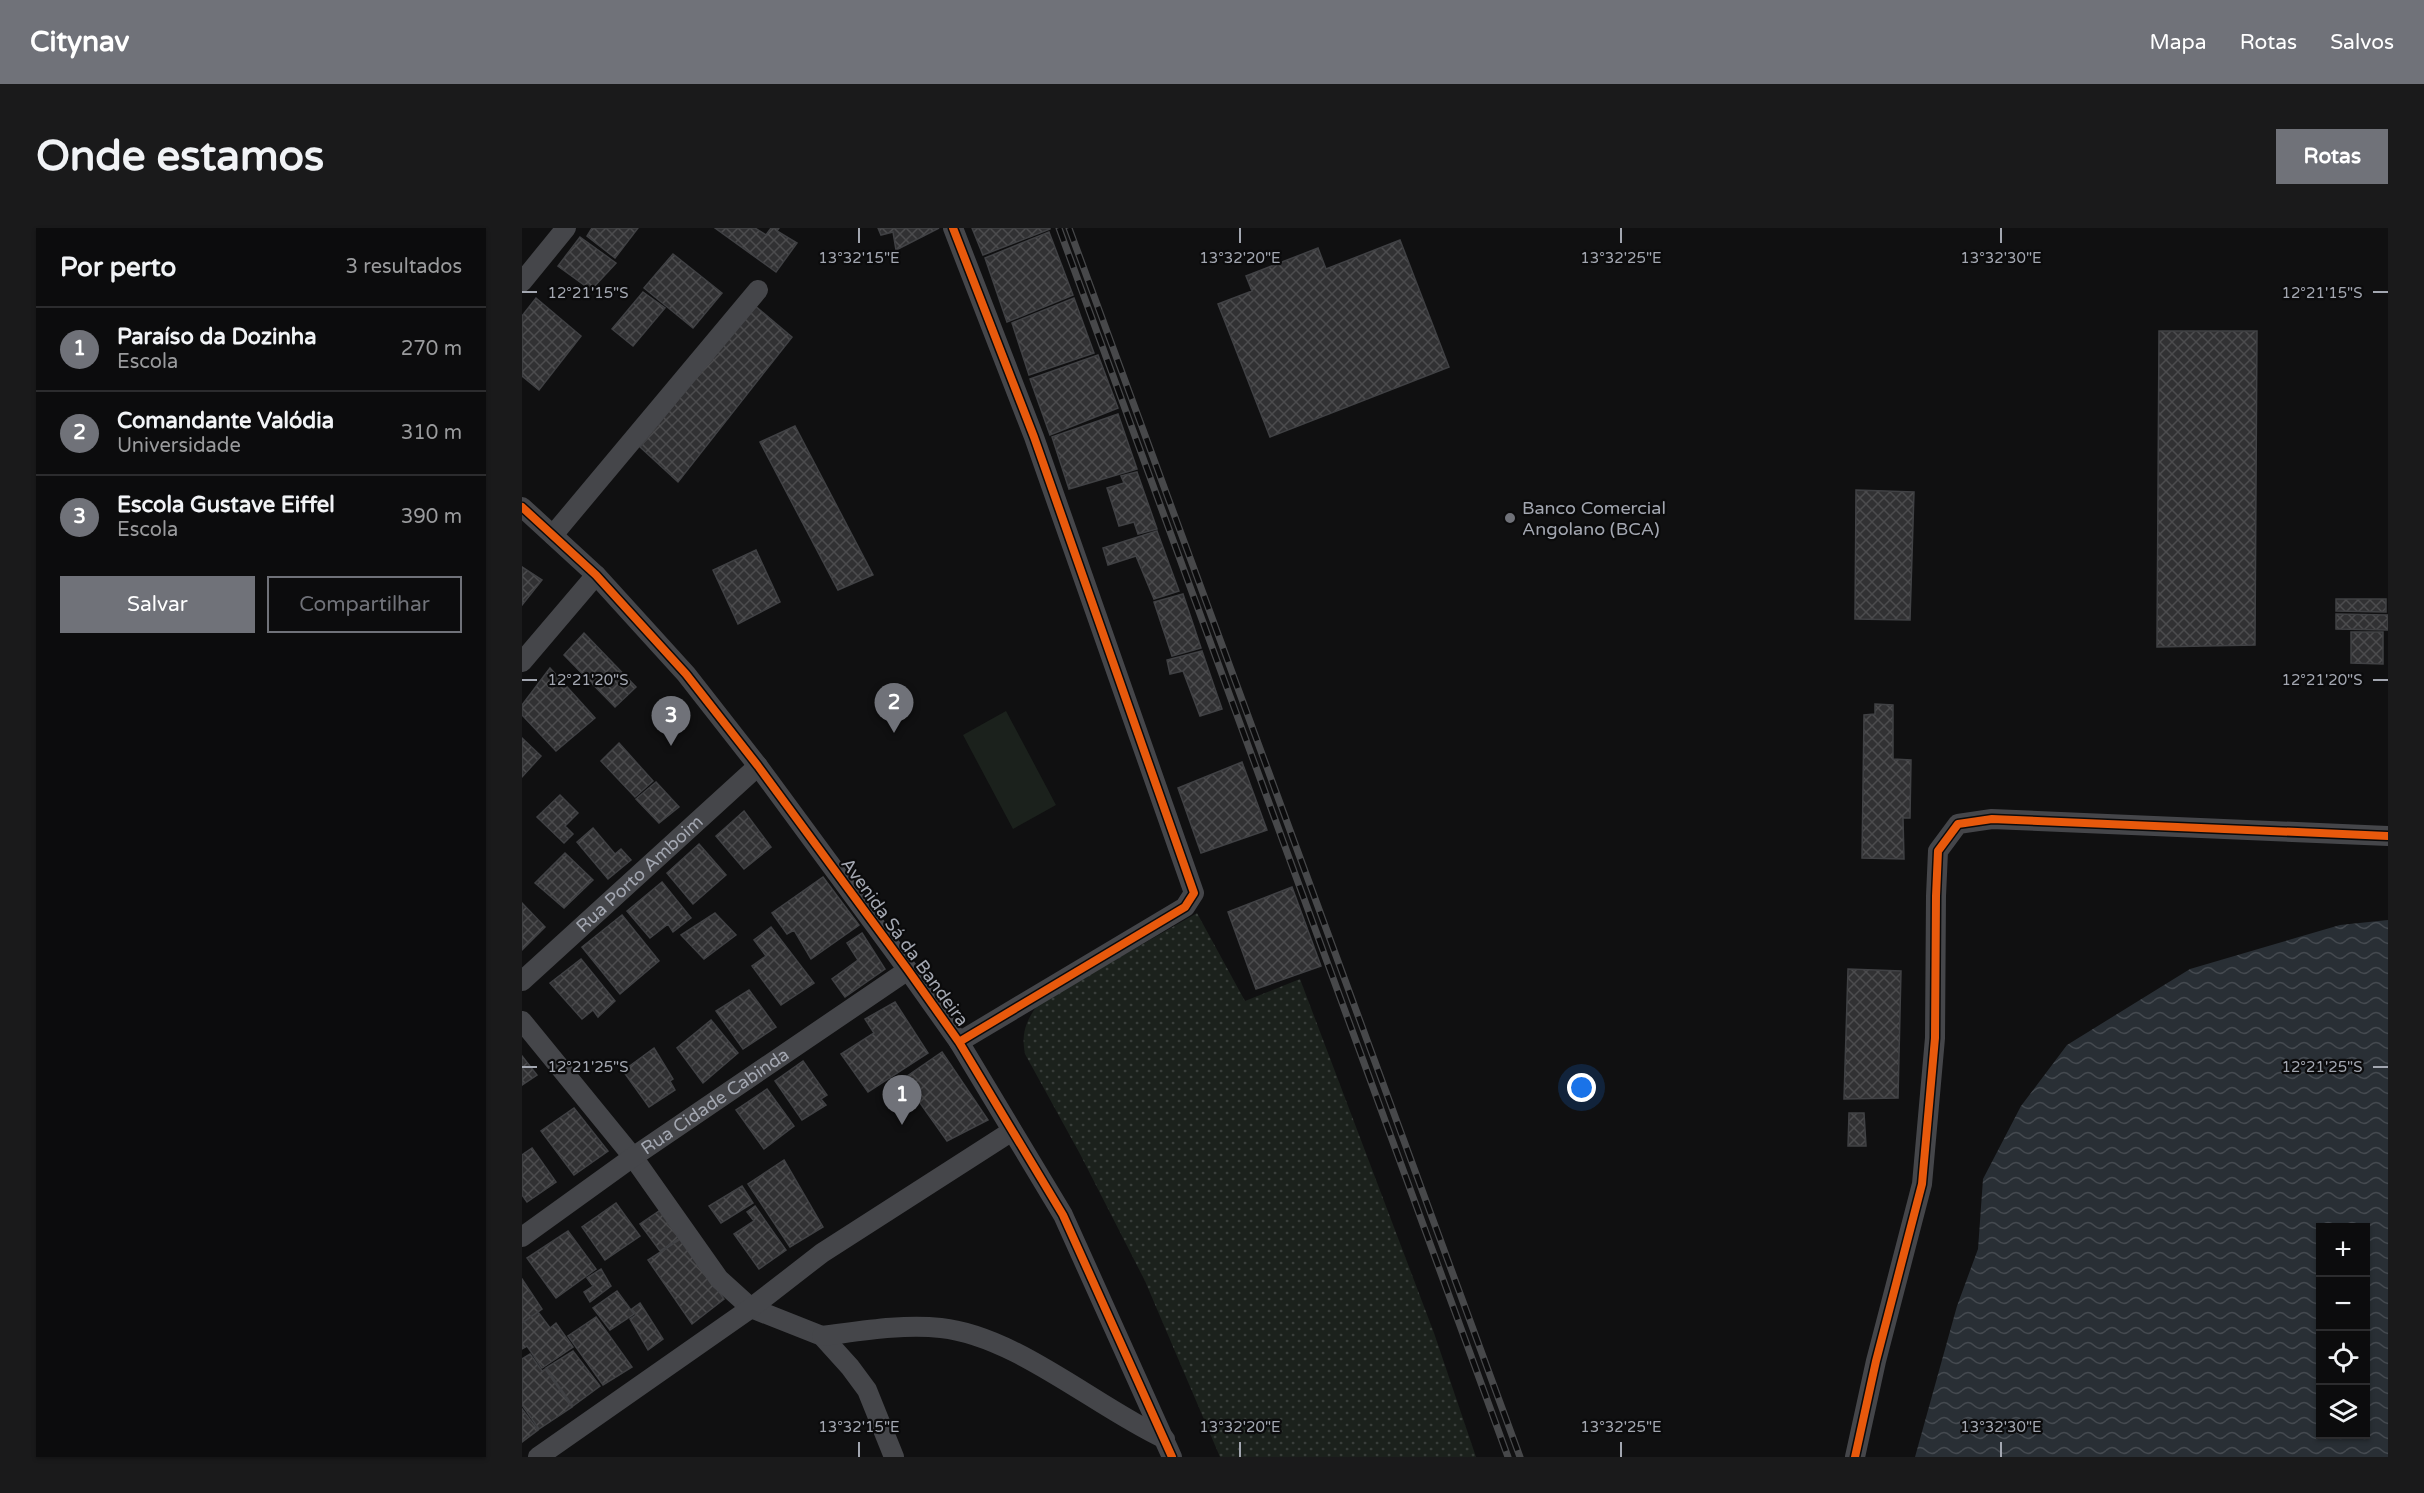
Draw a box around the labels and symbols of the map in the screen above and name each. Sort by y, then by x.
text: 13°32'15"E [818,249,900,267]
text: 13°32'20"E [1199,249,1281,267]
text: 13°32'25"E [1580,249,1662,267]
text: 13°32'30"E [1960,249,2042,267]
text: 12°21'15"S [548,284,628,302]
text: 12°21'15"S [2282,284,2362,302]
place label: Banco Comercial Angolano (BCA) [1522,497,1666,540]
marker: Banco Comercial Angolano (BCA) [1503,511,1517,525]
text: 12°21'20"S [548,671,628,689]
text: 12°21'20"S [2282,671,2362,689]
pin: 2 [874,684,914,733]
pin: 3 [652,696,690,746]
street label: Rua Porto Amboim [572,811,708,937]
street label: Avenida Sá da Bandeira [837,854,973,1030]
street label: Rua Cidade Cabinda [637,1043,793,1159]
text: 12°21'25"S [548,1058,628,1076]
text: 12°21'25"S [2282,1058,2362,1076]
your location [1567,1073,1596,1102]
pin: 1 [882,1076,922,1125]
text: 13°32'15"E [818,1418,900,1436]
text: 13°32'20"E [1199,1418,1281,1436]
text: 13°32'25"E [1580,1418,1662,1436]
text: 13°32'30"E [1960,1418,2042,1436]

